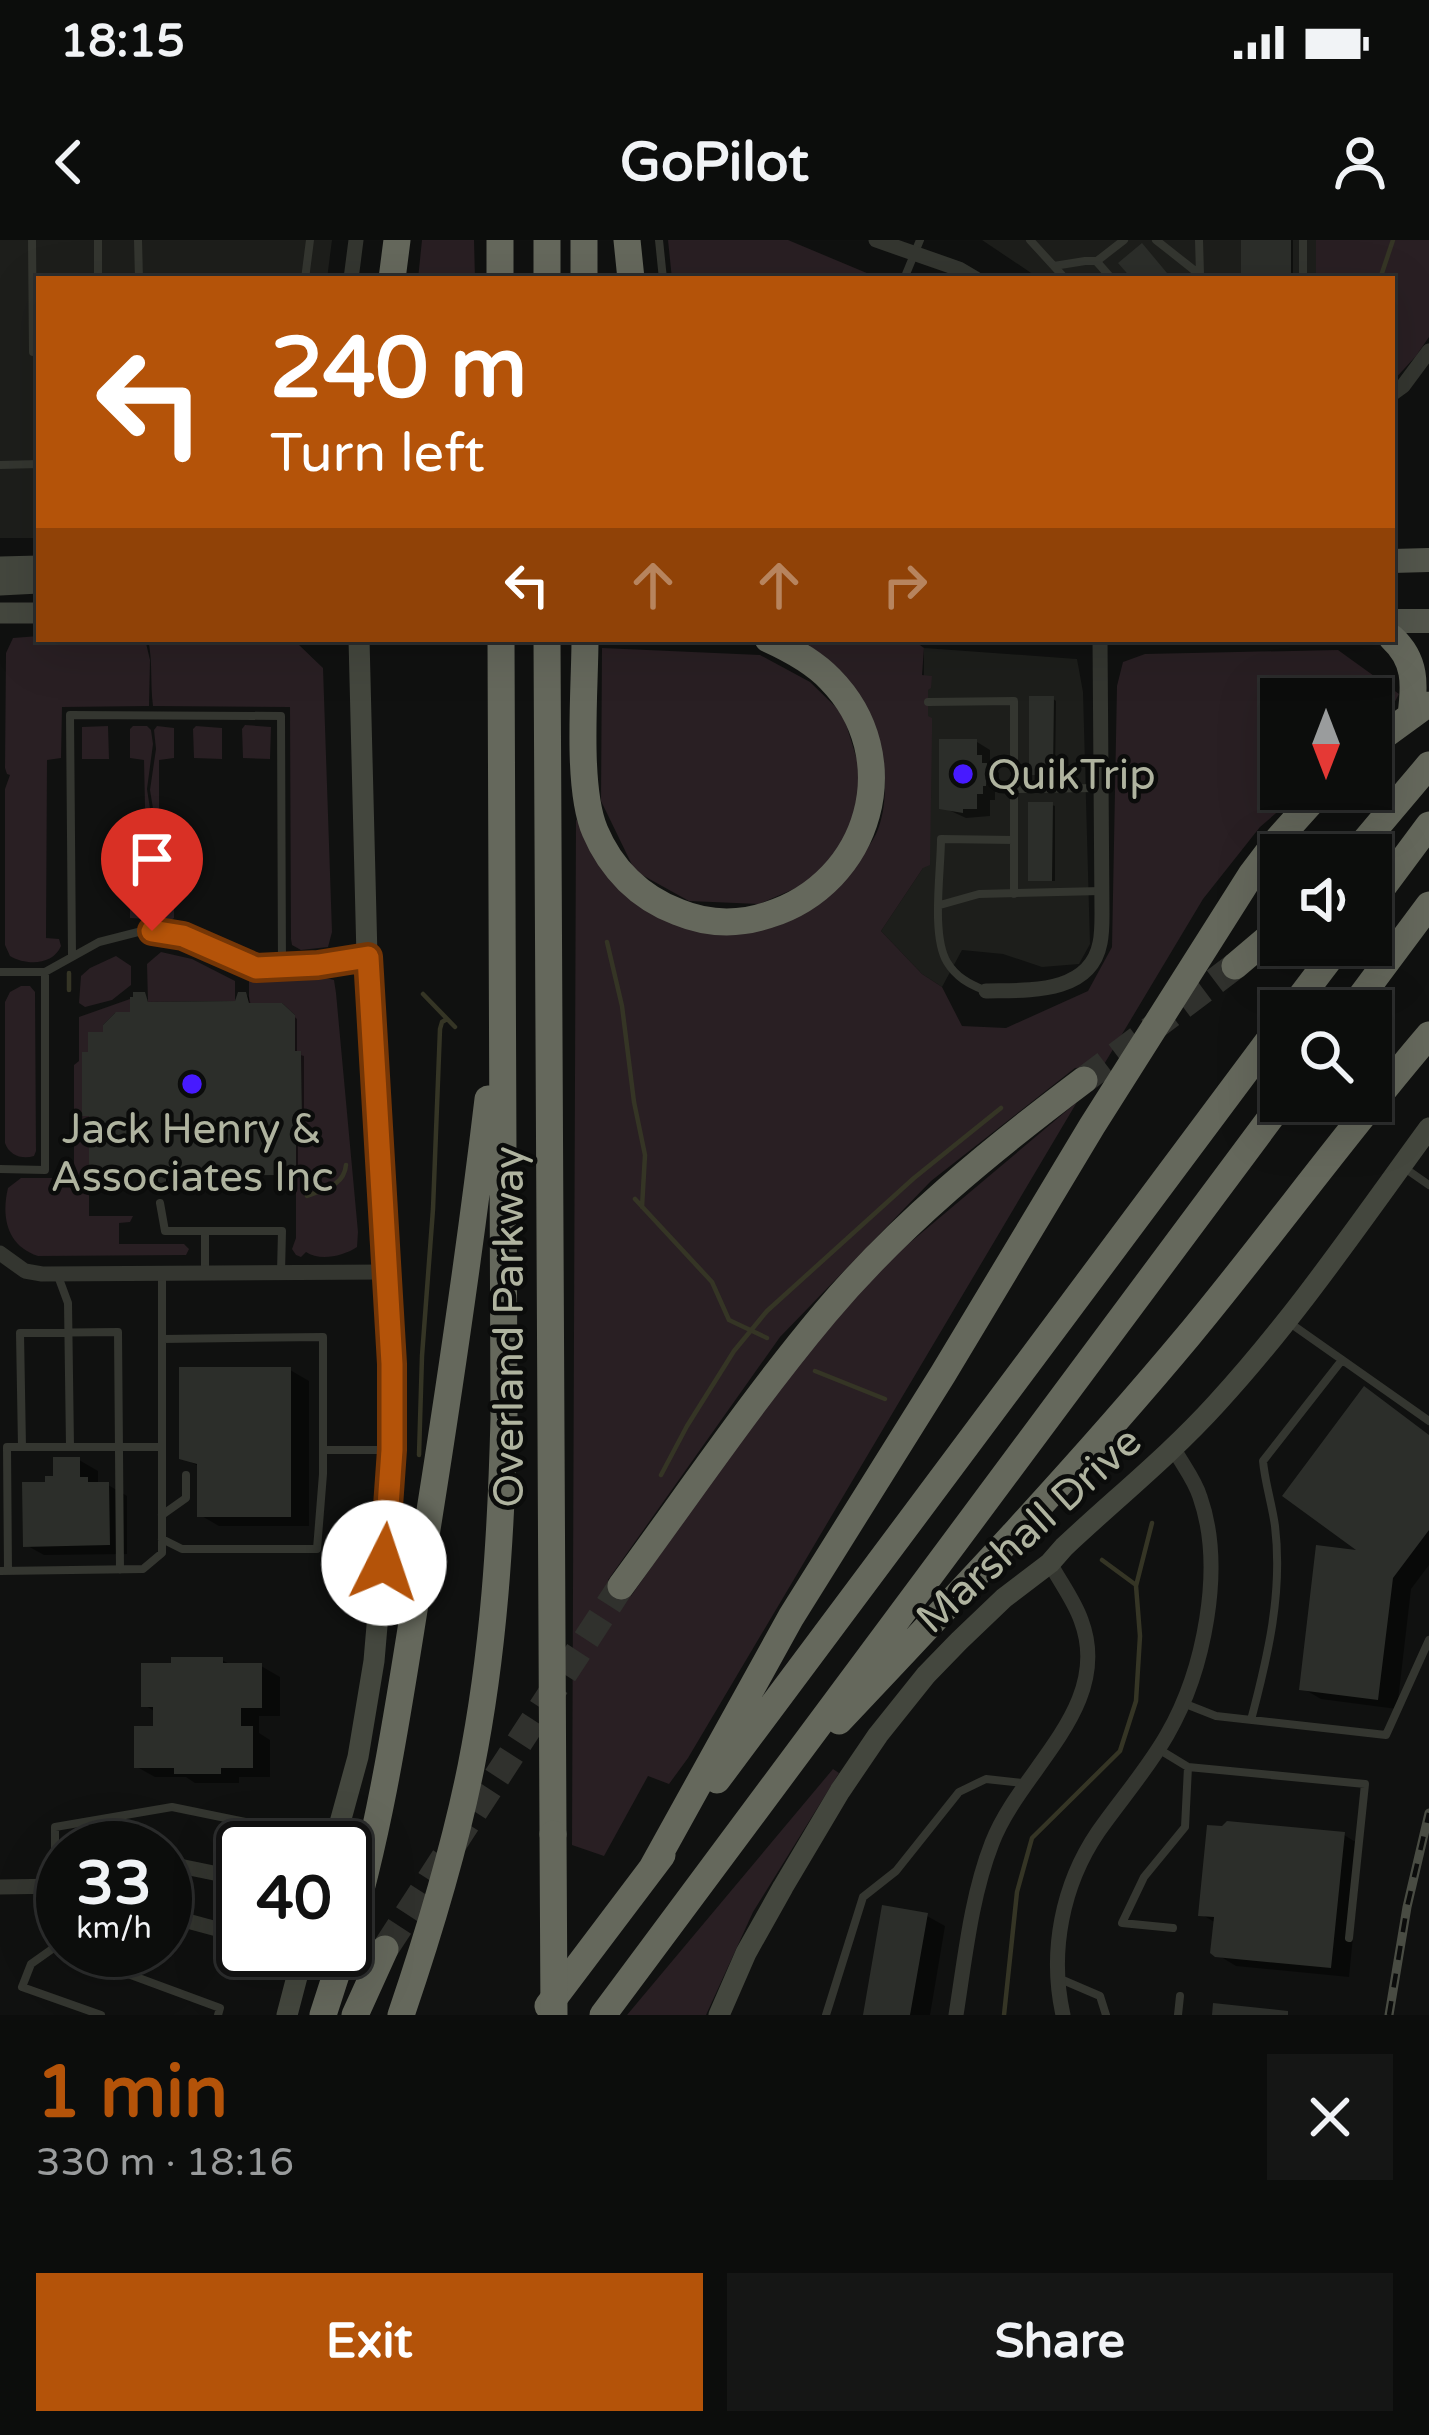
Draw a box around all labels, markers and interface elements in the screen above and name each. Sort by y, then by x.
text: 18:15 [60,15,185,69]
icon: back [36,129,102,195]
icon: person [1327,129,1393,195]
text: GoPilot [620,130,809,195]
text: 240 m [270,319,527,420]
icon: left [72,324,228,480]
text: Turn left [270,421,485,486]
icon: left [494,552,560,618]
icon: ahead [620,552,686,618]
icon: ahead [746,552,812,618]
icon: right [872,552,938,618]
north arrow [1260,678,1392,810]
map controls [1260,678,1392,1122]
place label: QuikTrip [987,750,1156,801]
marker: QuikTrip [950,761,976,787]
pin [101,808,203,931]
icon: arrive [119,826,185,892]
button: sound [1260,834,1392,966]
button: search [1260,990,1392,1122]
marker: Jack Henry & Associates Inc [179,1071,205,1097]
place label: Jack Henry & Associates Inc [50,1104,334,1203]
street label: Overland Parkway [484,1146,535,1508]
street label: Marshall Drive [906,1416,1152,1644]
position arrow [321,1500,447,1626]
speed limit sign: 40 [216,1821,372,1977]
text: 33 [76,1848,152,1920]
text: km/h [76,1910,152,1947]
text: 1 min [36,2050,228,2137]
button: close [1267,2054,1393,2180]
text: 330 m · 18:16 [36,2139,294,2186]
button: Exit [36,2273,703,2411]
button: Share [727,2273,1393,2411]

